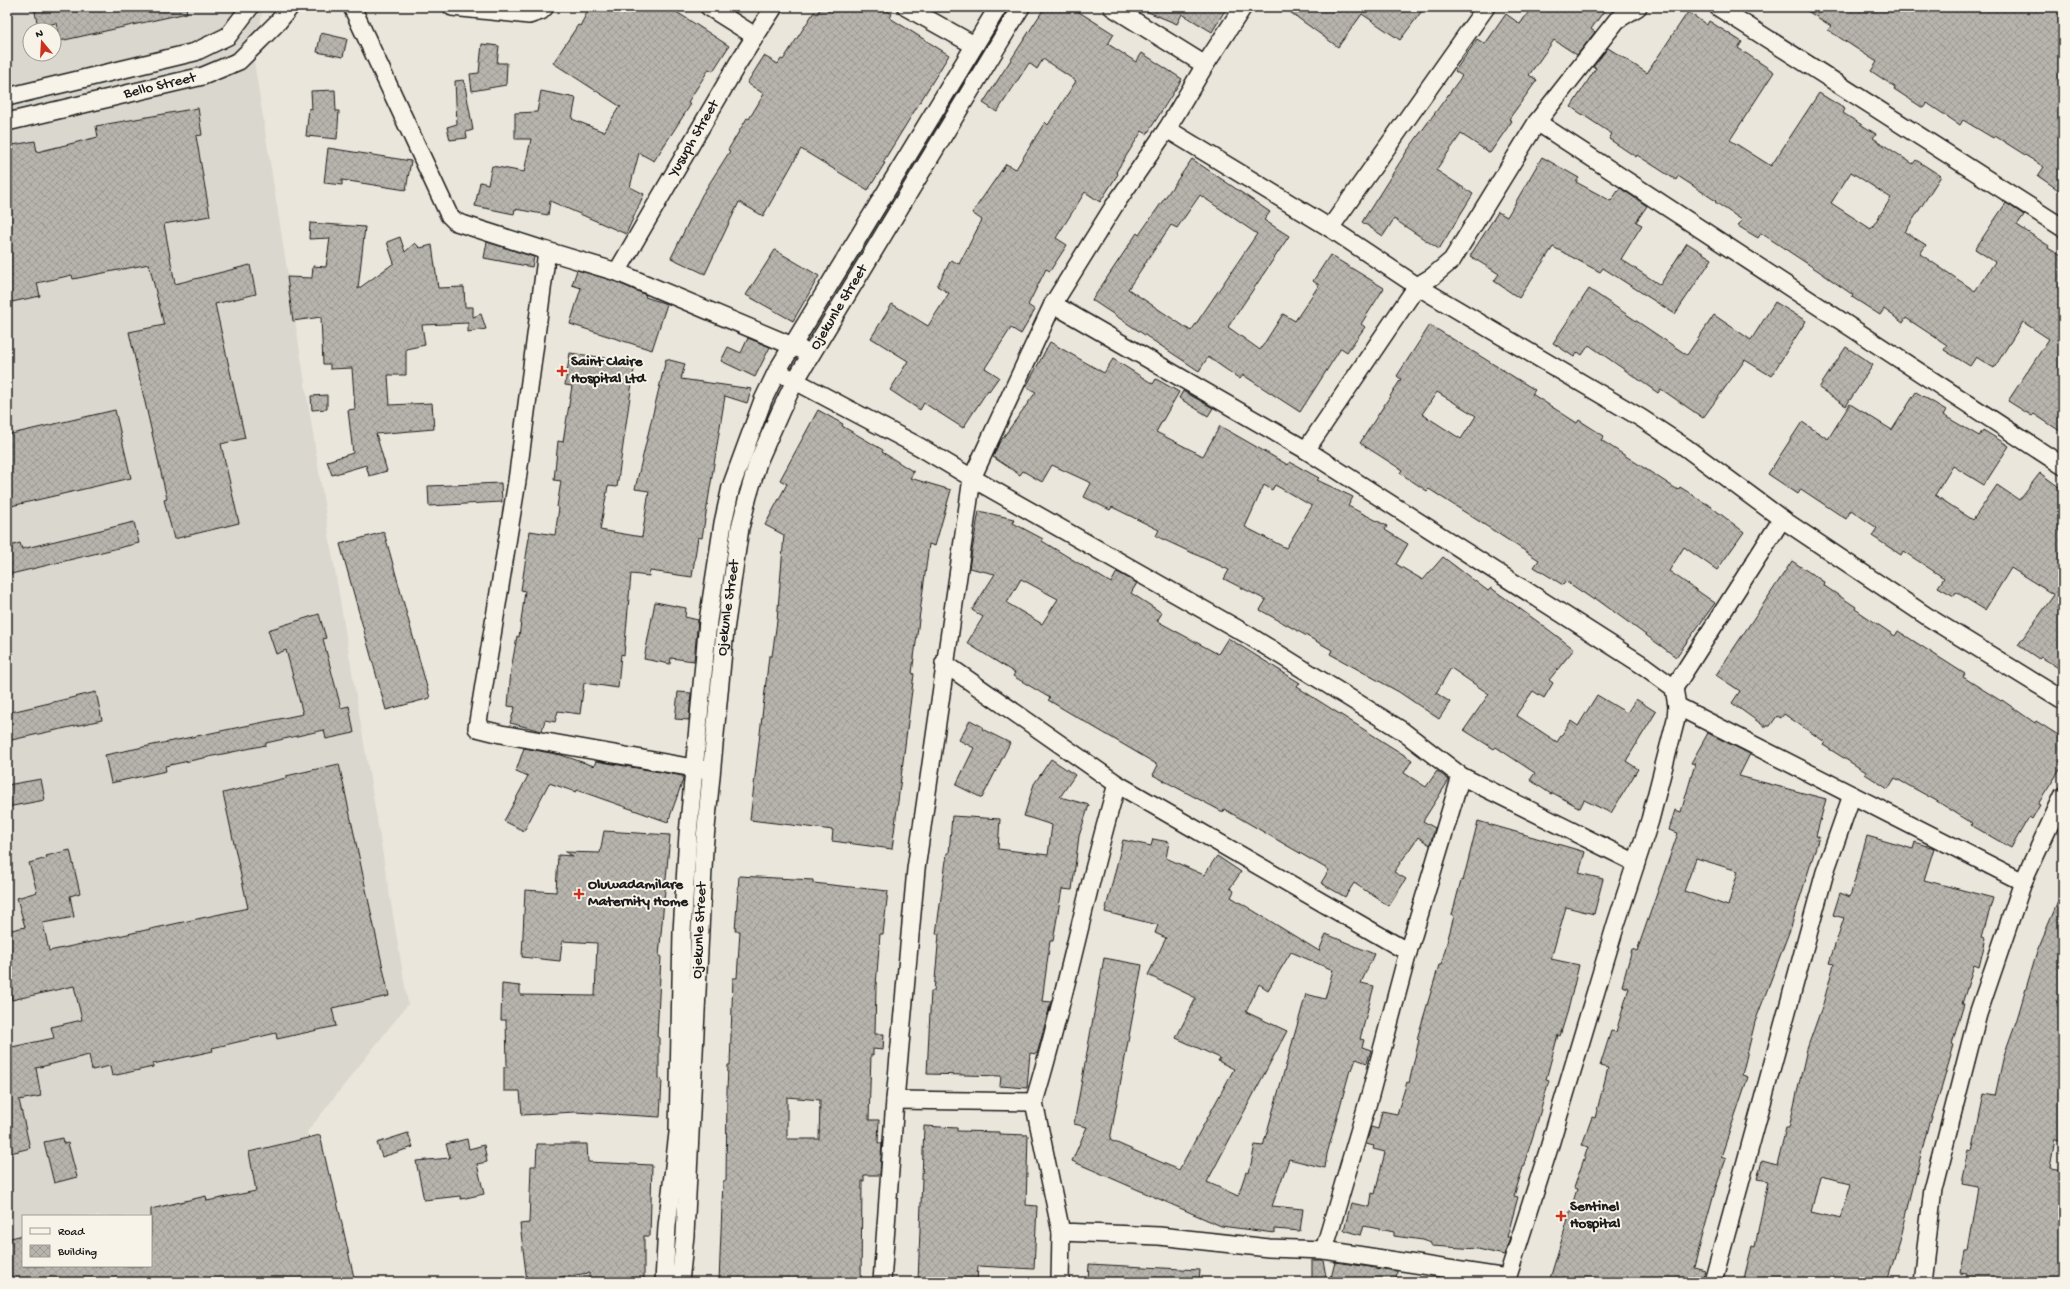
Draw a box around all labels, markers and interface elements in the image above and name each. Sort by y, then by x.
north arrow [22,22,62,62]
text: N [34,28,45,41]
street label: Bello Street [121,69,199,104]
street label: Yusuph Street [664,96,724,182]
street label: Ojekunle Street [807,260,873,354]
place label: Saint Claire Hospital Ltd [571,353,647,388]
marker: Saint Claire Hospital Ltd [556,365,568,377]
street label: Ojekunle Street [714,557,744,657]
place label: Oluwadamilare Maternity Home [588,876,689,911]
street label: Ojekunle Street [689,880,711,979]
marker: Oluwadamilare Maternity Home [573,888,585,900]
place label: Sentinel Hospital [1570,1198,1621,1233]
marker: Sentinel Hospital [1555,1210,1567,1222]
legend [22,1215,152,1267]
text: Road [58,1226,85,1240]
text: Building [57,1246,97,1260]

